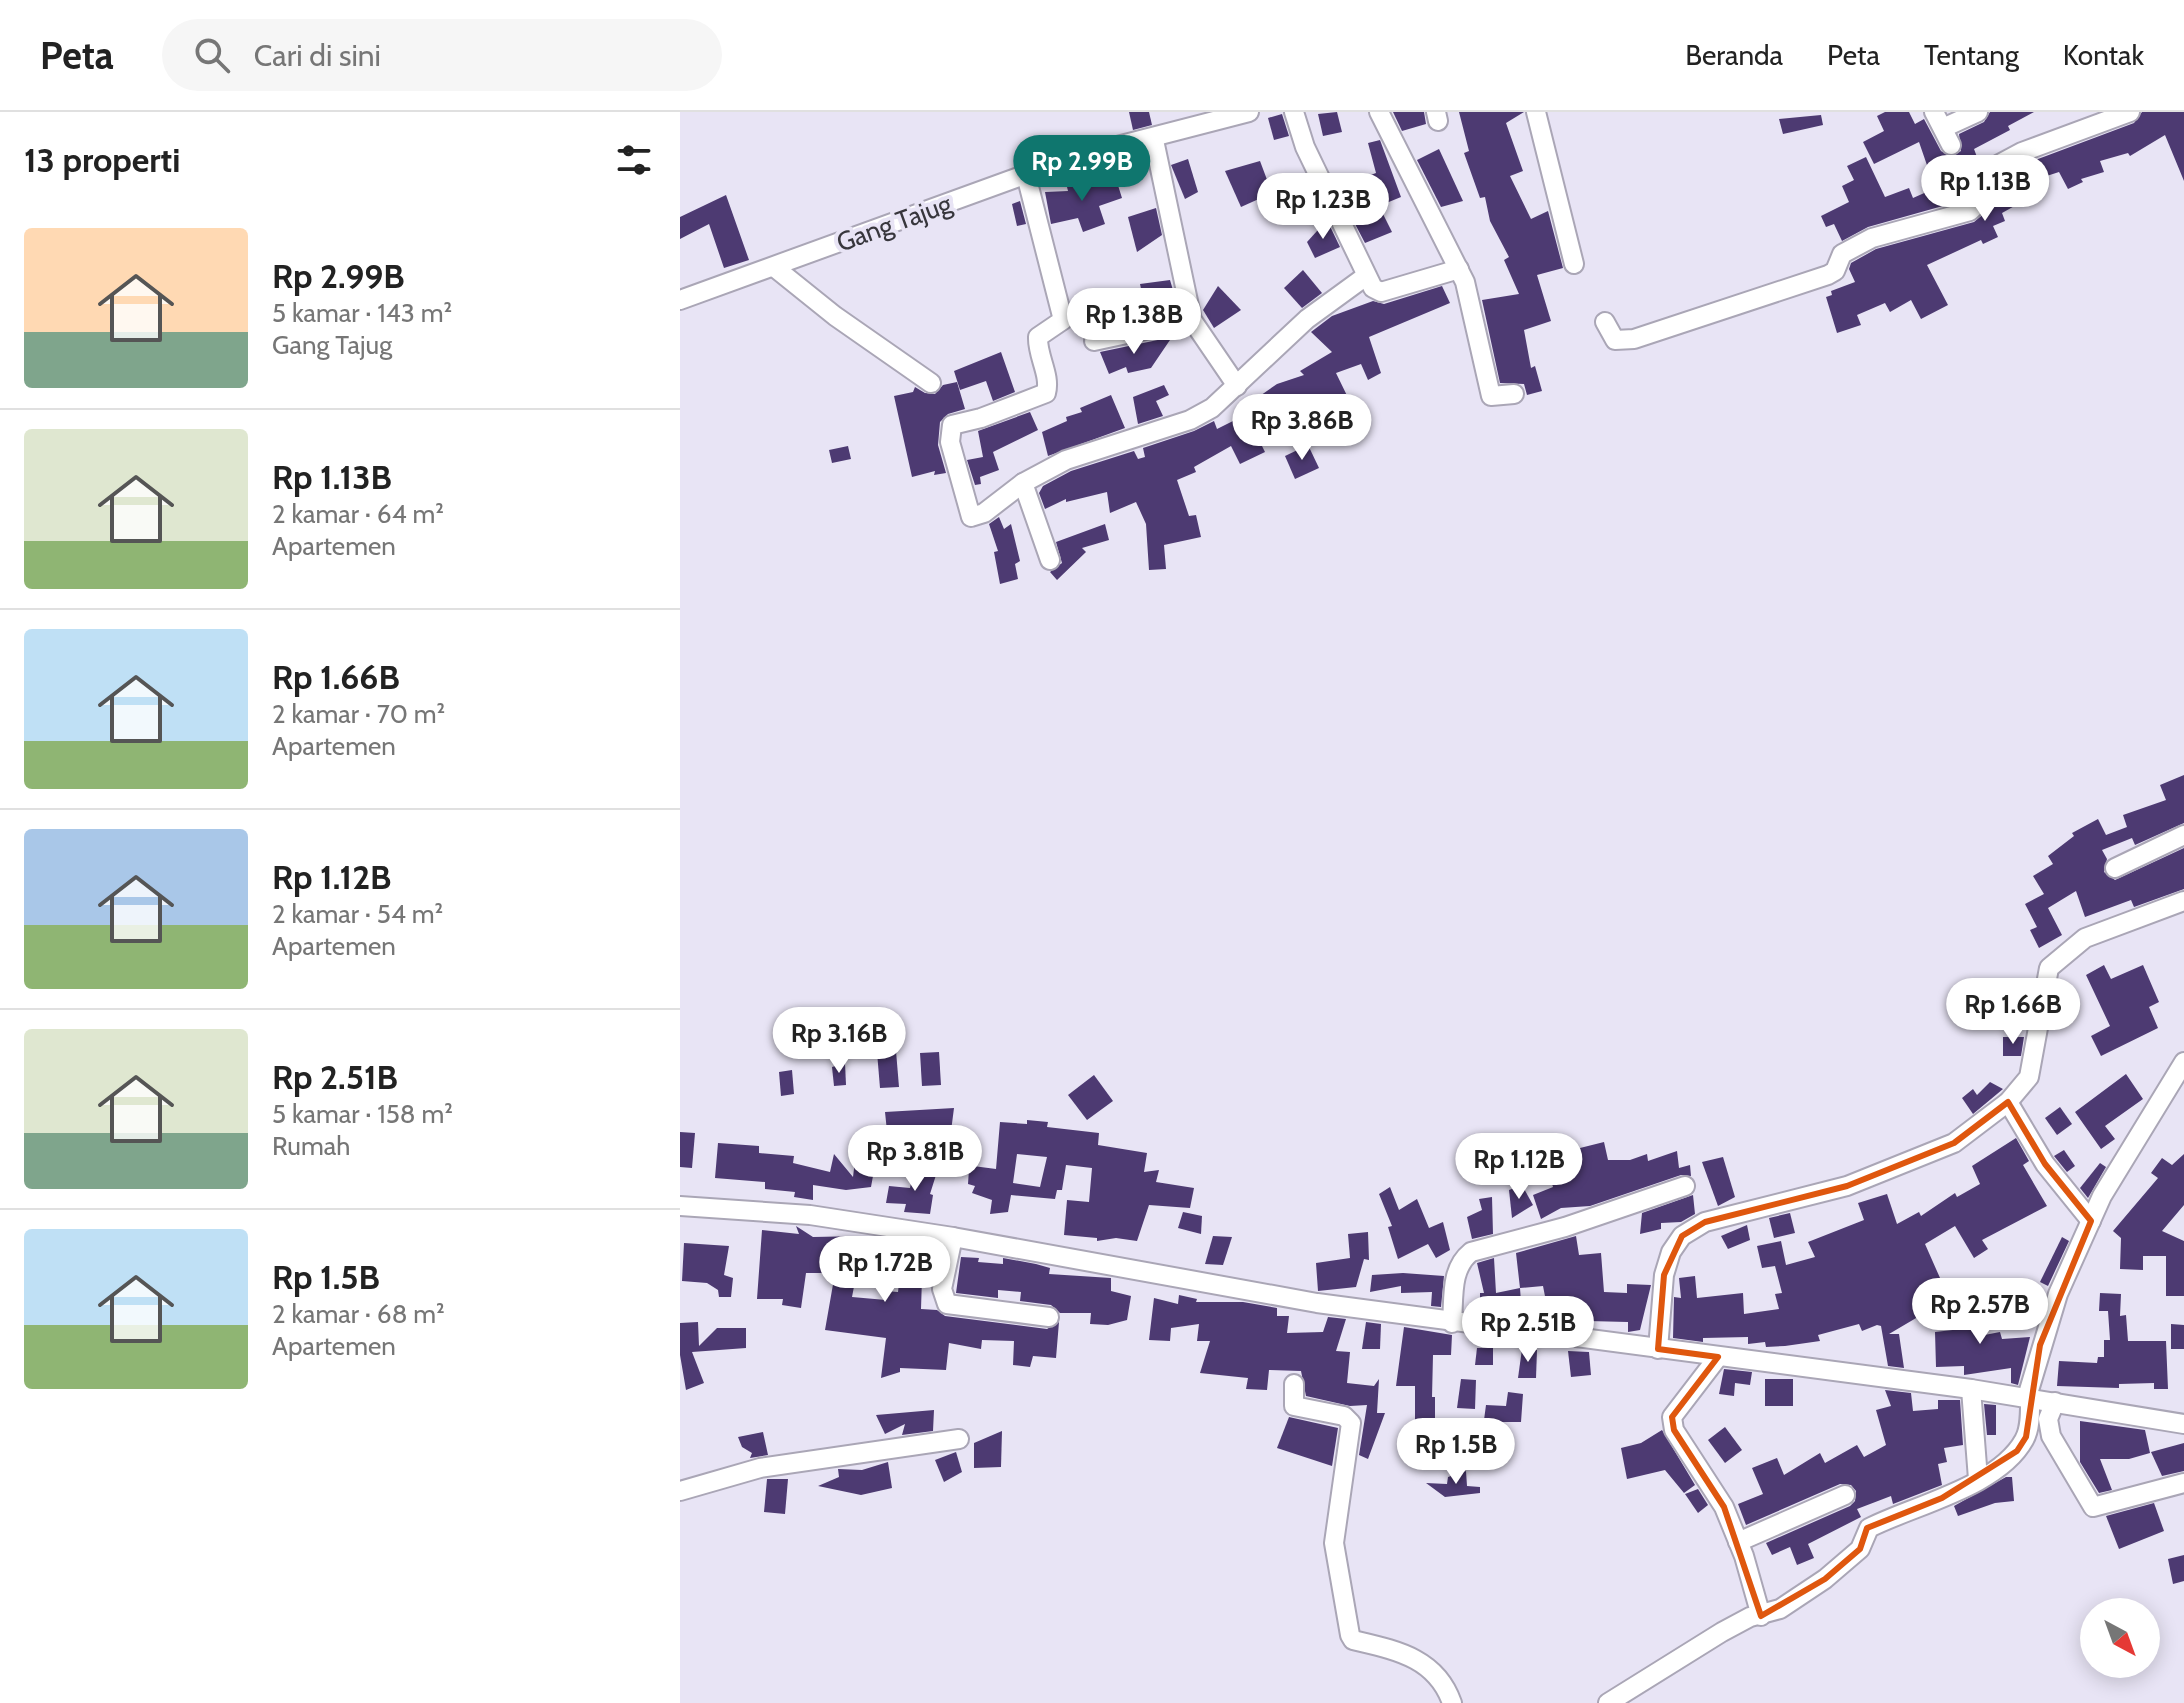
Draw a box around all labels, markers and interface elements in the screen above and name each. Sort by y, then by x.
search box [162,19,722,91]
text: Peta [40,32,114,79]
icon: search [190,33,234,77]
text: Cari di sini [254,37,381,74]
text: Beranda [1685,38,1783,72]
text: Peta [1827,38,1880,72]
text: Tentang [1924,38,2019,72]
text: Kontak [2063,38,2144,72]
pin: Rp 2.99B [999,135,1165,203]
icon: filters [612,138,656,182]
text: 13 properti [24,139,180,181]
text: Rp 2.99B [1031,145,1133,177]
pin: Rp 1.13B [1902,155,2068,223]
text: Rp 1.13B [1939,165,2031,197]
pin: Rp 1.23B [1240,173,1406,241]
text: Rp 1.23B [1275,183,1371,215]
street label: Gang Tajug [832,187,957,259]
text: Rp 2.99B [272,255,405,297]
icon: home [88,260,184,356]
pin: Rp 1.38B [1051,288,1217,356]
text: 5 kamar · 143 m² [272,297,452,329]
text: Rp 1.38B [1085,298,1183,330]
text: Gang Tajug [272,329,392,361]
pin: Rp 3.86B [1219,394,1385,462]
text: Rp 3.86B [1250,404,1354,436]
text: Rp 1.13B [272,456,392,498]
icon: home [88,461,184,557]
text: 2 kamar · 64 m² [272,498,444,530]
text: Apartemen [272,530,396,562]
text: Rp 1.66B [272,656,400,698]
icon: home [88,661,184,757]
text: 2 kamar · 70 m² [272,698,445,730]
text: Apartemen [272,730,396,762]
text: Rp 1.12B [272,856,391,898]
icon: home [88,861,184,957]
text: 2 kamar · 54 m² [272,898,443,930]
text: Apartemen [272,930,396,962]
pin: Rp 1.66B [1930,978,2096,1046]
text: Rp 1.66B [1964,988,2062,1020]
pin: Rp 3.16B [756,1007,922,1075]
text: Rp 3.16B [791,1017,887,1049]
text: Rp 2.51B [272,1056,398,1098]
icon: home [88,1061,184,1157]
text: 5 kamar · 158 m² [272,1098,453,1130]
pin: Rp 3.81B [832,1125,998,1193]
text: Rumah [272,1130,350,1162]
pin: Rp 1.12B [1436,1133,1602,1201]
text: Rp 3.81B [866,1135,964,1167]
text: Rp 1.12B [1473,1143,1565,1175]
pin: Rp 1.72B [802,1236,968,1304]
text: Rp 1.72B [837,1246,933,1278]
text: Rp 1.5B [272,1256,380,1298]
icon: home [88,1261,184,1357]
pin: Rp 2.57B [1897,1278,2063,1346]
text: Rp 2.57B [1930,1288,2030,1320]
pin: Rp 2.51B [1445,1296,1611,1364]
text: 2 kamar · 68 m² [272,1298,445,1330]
text: Rp 2.51B [1480,1306,1576,1338]
text: Apartemen [272,1330,396,1362]
pin: Rp 1.5B [1382,1418,1530,1486]
text: Rp 1.5B [1415,1428,1497,1460]
north arrow [2080,1598,2160,1678]
map controls [2080,1598,2160,1678]

